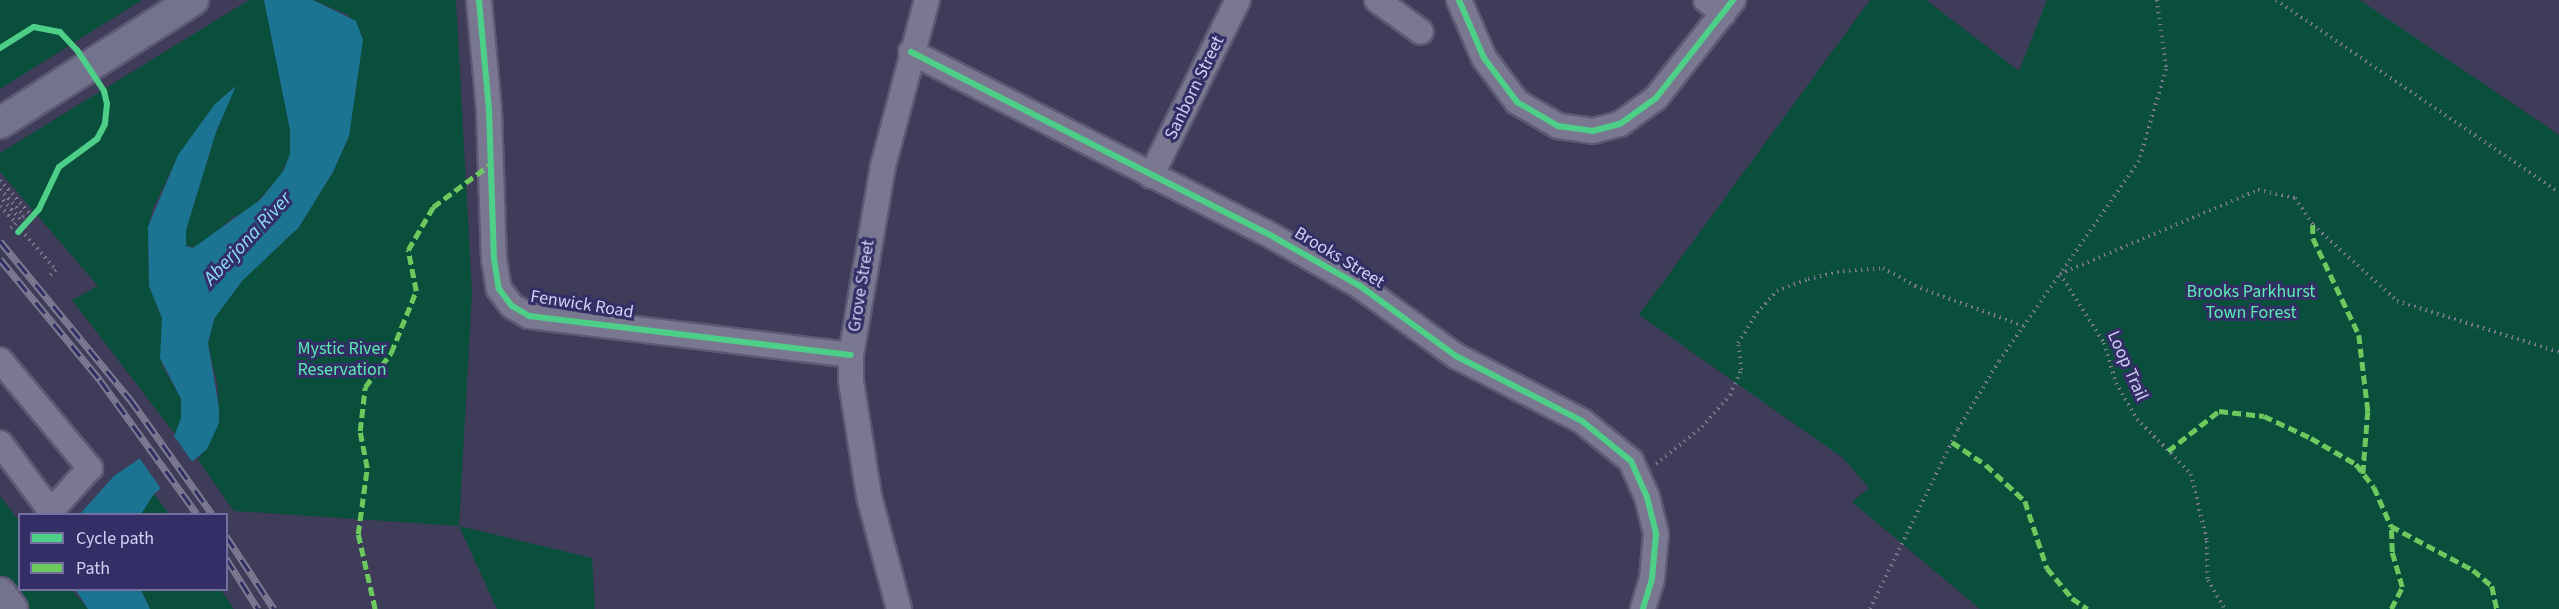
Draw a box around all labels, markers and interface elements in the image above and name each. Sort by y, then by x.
street label: Sanborn Street [1161,32,1229,144]
water label: Aberjona River [199,187,297,291]
street label: Brooks Street [1290,223,1388,293]
street label: Grove Street [844,238,880,334]
park label: Brooks Parkhurst Town Forest [2187,282,2315,324]
street label: Fenwick Road [529,286,635,324]
street label: Loop Trail [2102,328,2152,404]
park label: Mystic River Reservation [297,339,387,382]
legend [18,513,228,591]
text: Cycle path [76,526,154,551]
text: Path [76,556,110,581]

